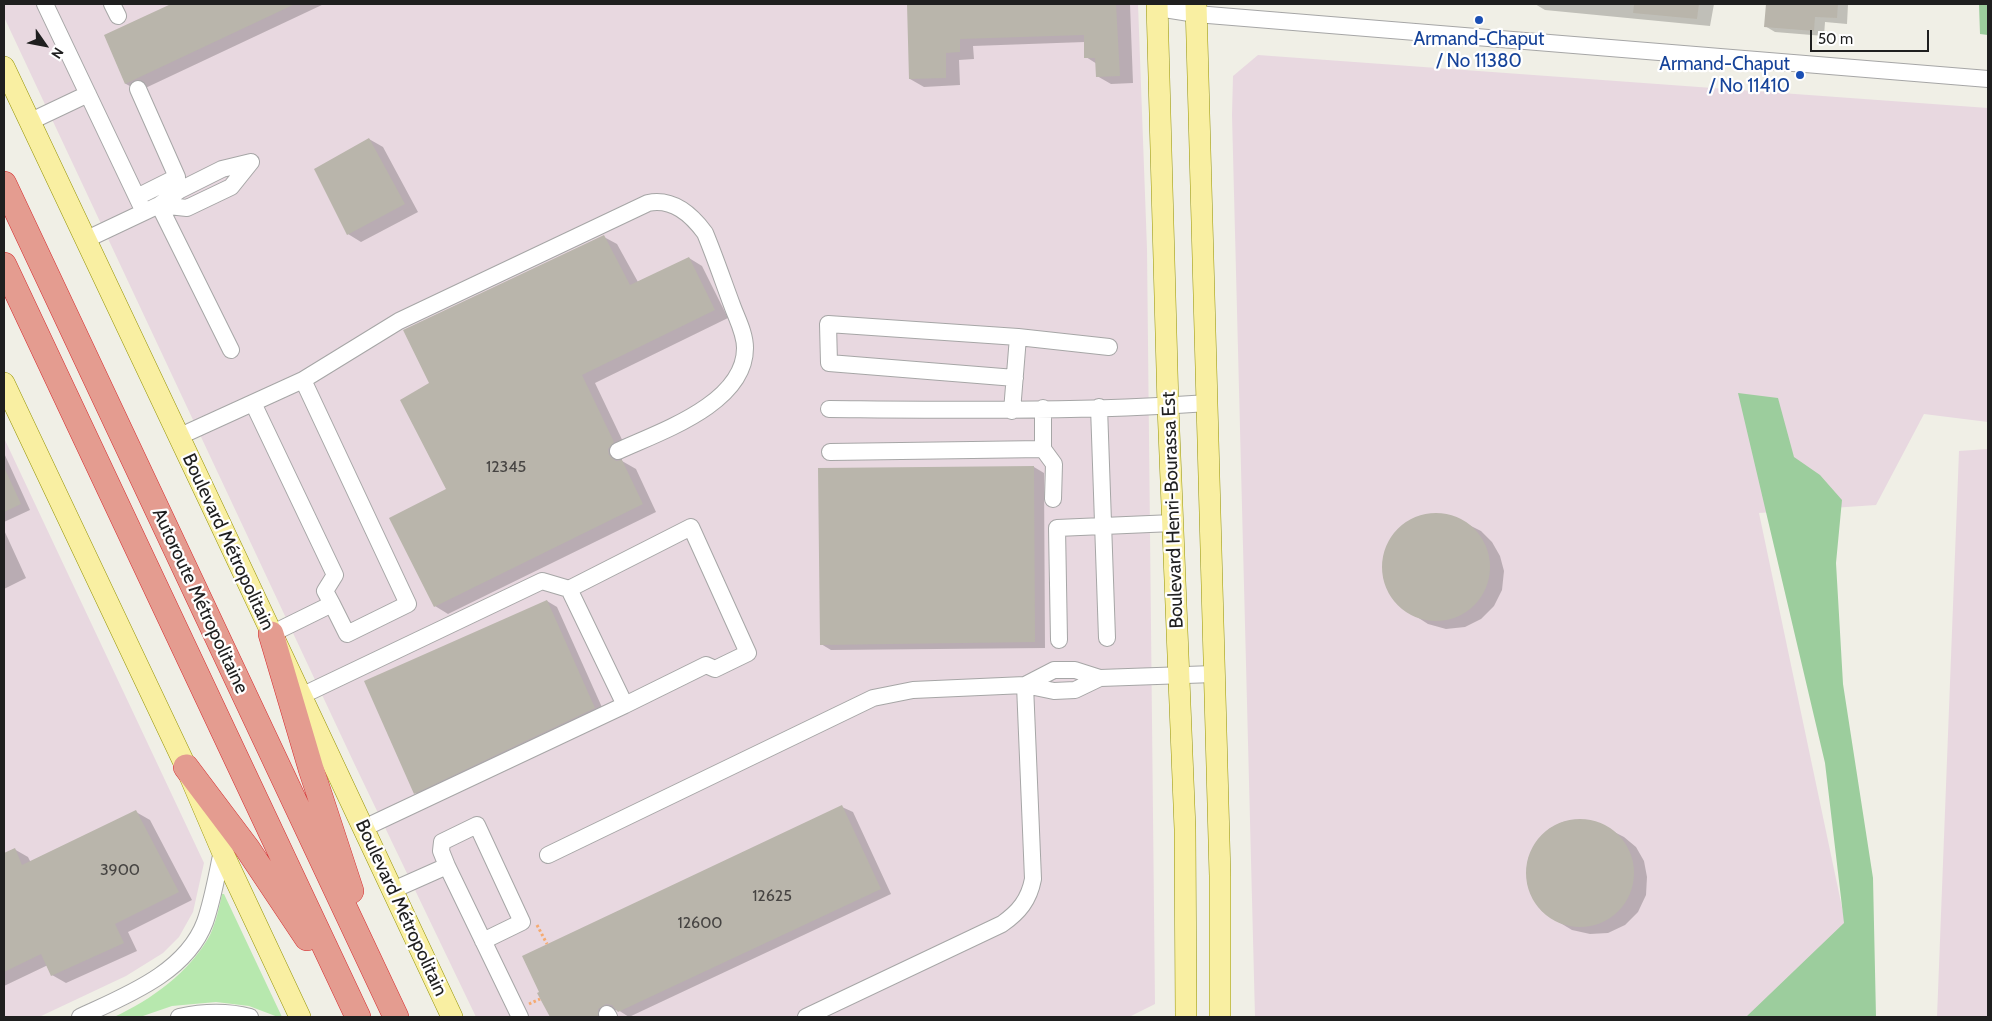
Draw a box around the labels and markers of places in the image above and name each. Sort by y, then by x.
marker: Armand-Chaput / No 11380 [1473,14,1485,26]
place label: Armand-Chaput / No 11380 [1414,28,1544,72]
place label: Armand-Chaput / No 11410 [1659,53,1790,97]
marker: Armand-Chaput / No 11410 [1794,69,1806,81]

